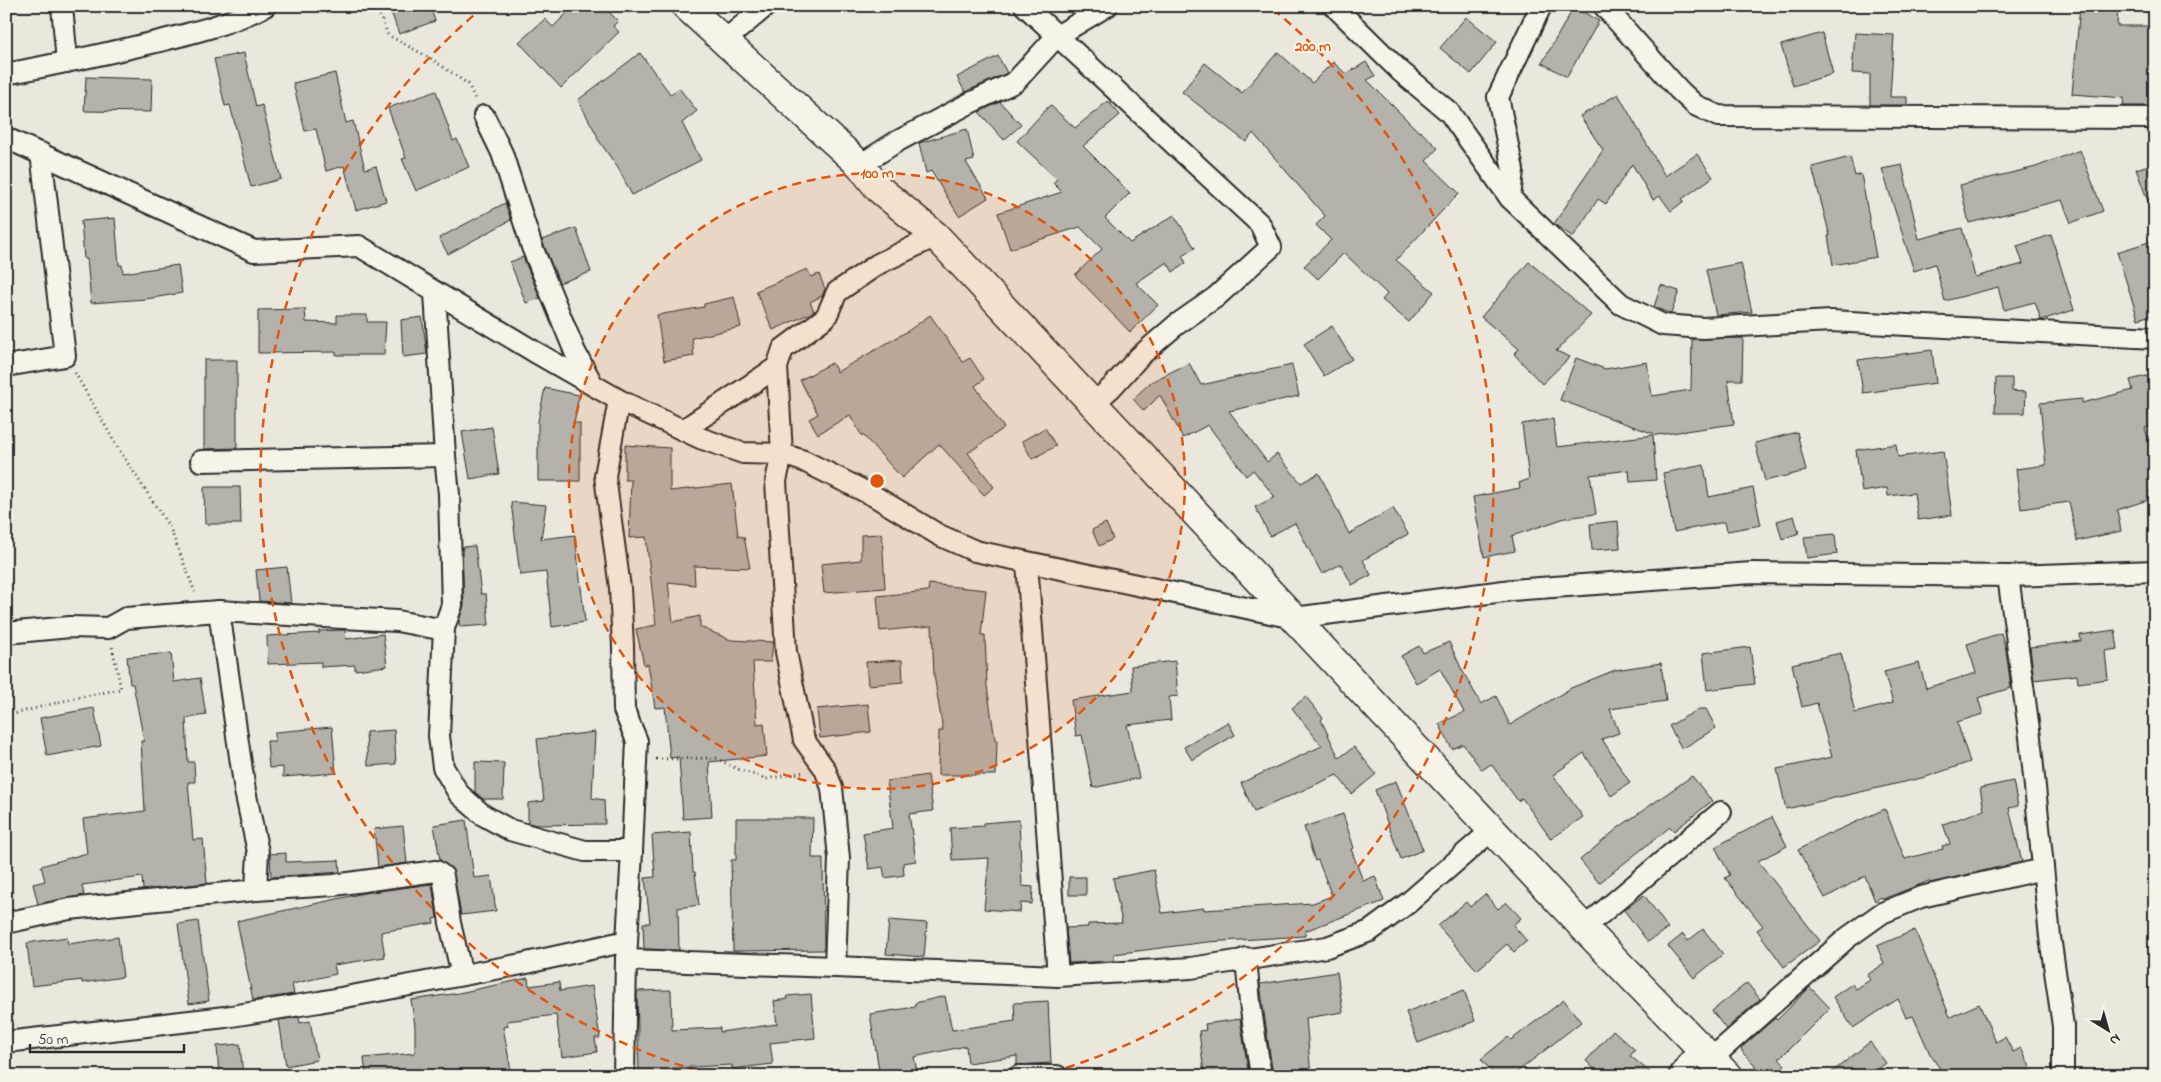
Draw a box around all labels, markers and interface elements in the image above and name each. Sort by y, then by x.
text: 200 m [1294,36,1331,58]
text: 100 m [860,163,894,185]
centre of rings [868,472,886,490]
north arrow [2084,1004,2134,1054]
scale bar [30,1022,184,1054]
text: N [2105,1028,2125,1050]
text: 50 m [38,1029,69,1051]

